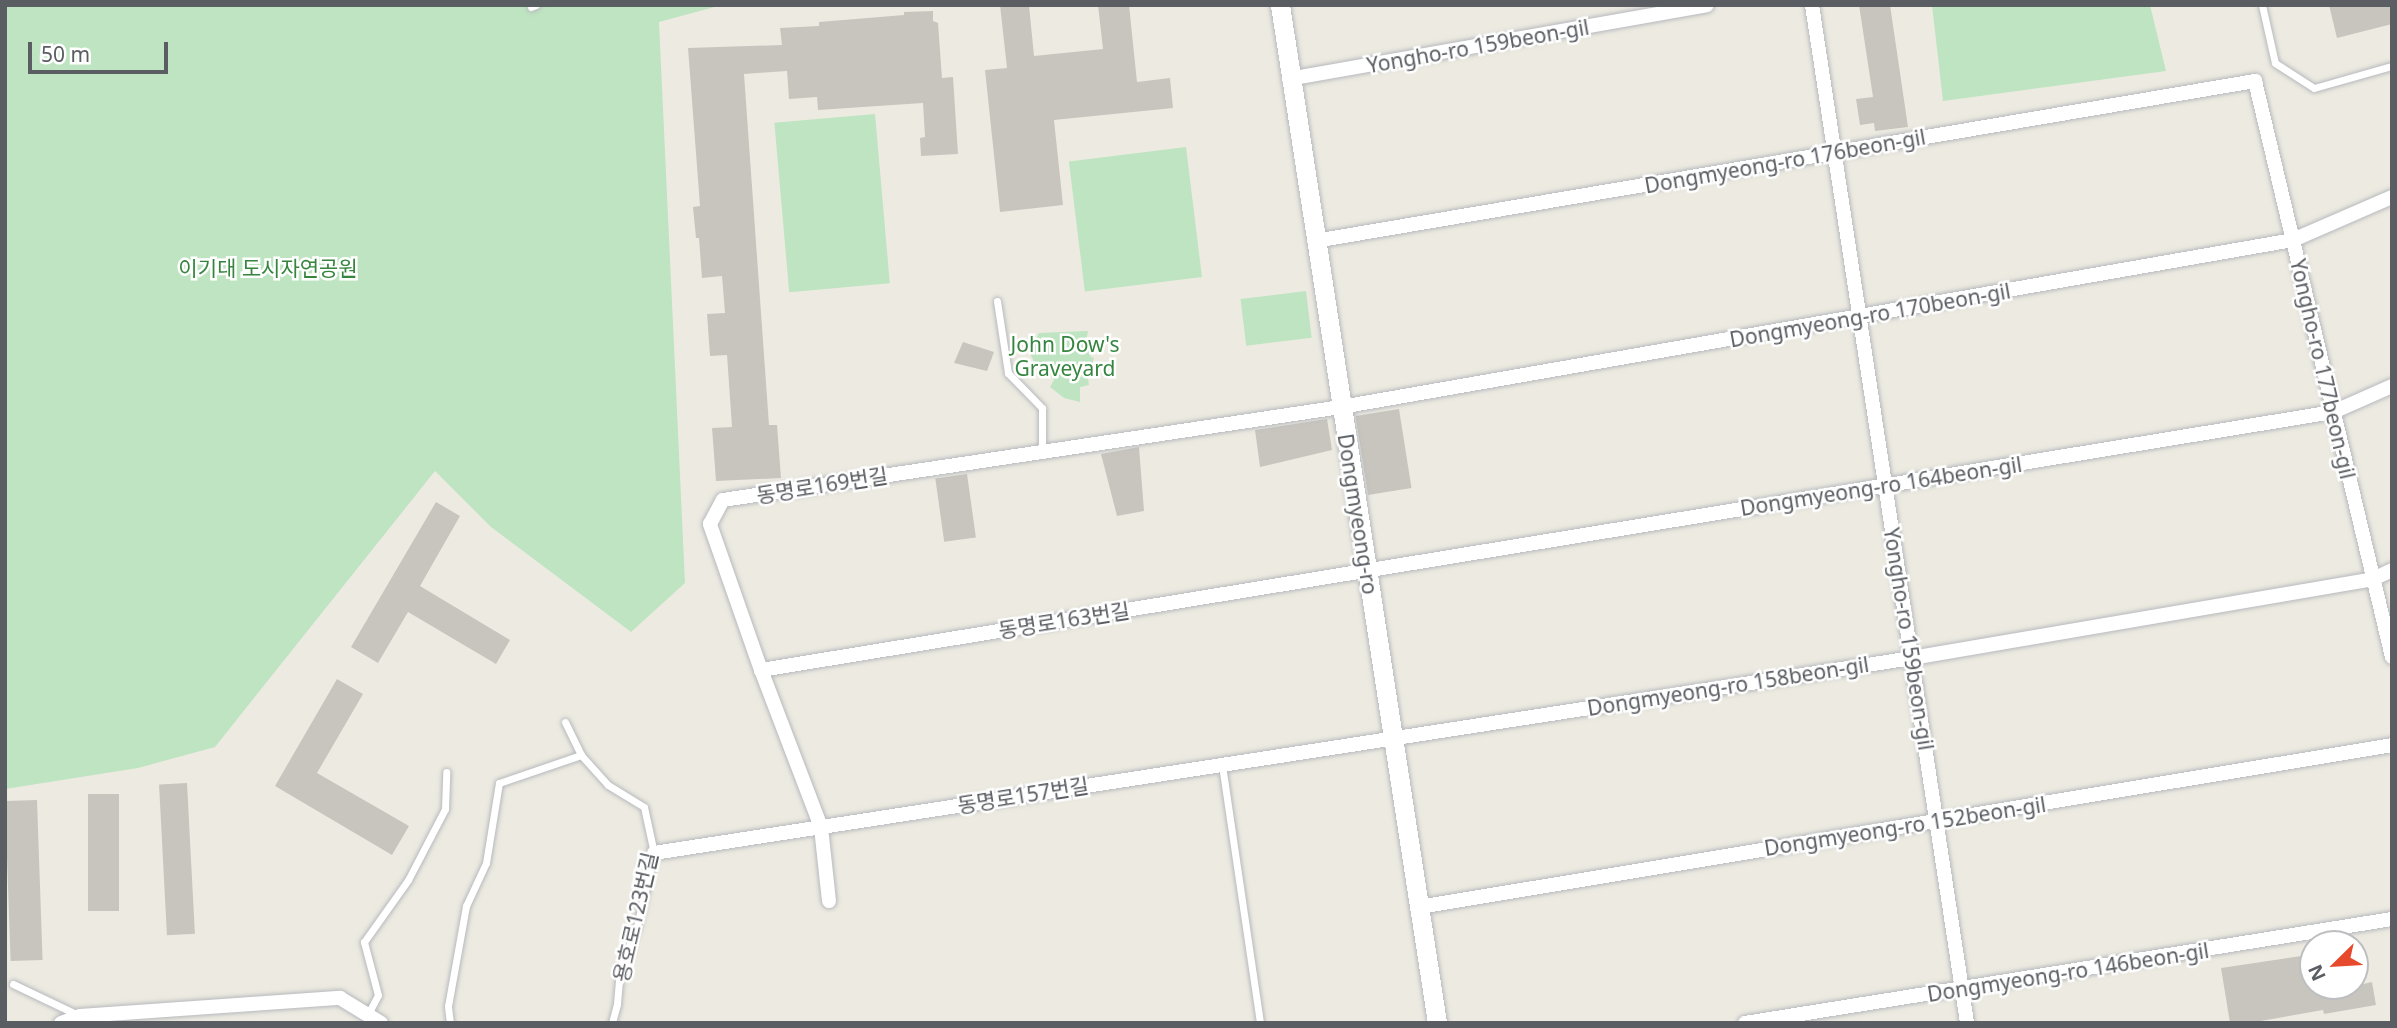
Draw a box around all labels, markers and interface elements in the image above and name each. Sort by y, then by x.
street label: Yongho-ro 159beon-gil [1365,14,1591,78]
scale bar [32,28,172,72]
text: 50 m [41,40,90,68]
street label: Dongmyeong-ro 176beon-gil [1643,124,1927,198]
park label: 이기대 도시자연공원 [178,255,358,281]
street label: Yongho-ro 177beon-gil [2285,256,2361,482]
street label: Dongmyeong-ro 170beon-gil [1728,278,2012,352]
park label: John Dow's Graveyard [1011,331,1119,381]
street label: Dongmyeong-ro [1333,432,1383,596]
street label: Dongmyeong-ro 164beon-gil [1738,451,2024,521]
street label: 동명로169번길 [755,462,889,508]
street label: Yongho-ro 159beon-gil [1879,526,1939,752]
street label: 동명로163번길 [997,597,1131,643]
street label: Dongmyeong-ro 158beon-gil [1585,651,1871,721]
street label: 동명로157번길 [956,772,1090,818]
street label: Dongmyeong-ro 152beon-gil [1762,791,2048,861]
street label: 용호로123번길 [608,850,662,984]
north arrow [2299,930,2369,1000]
street label: Dongmyeong-ro 146beon-gil [1925,937,2211,1007]
text: N [2302,960,2332,985]

